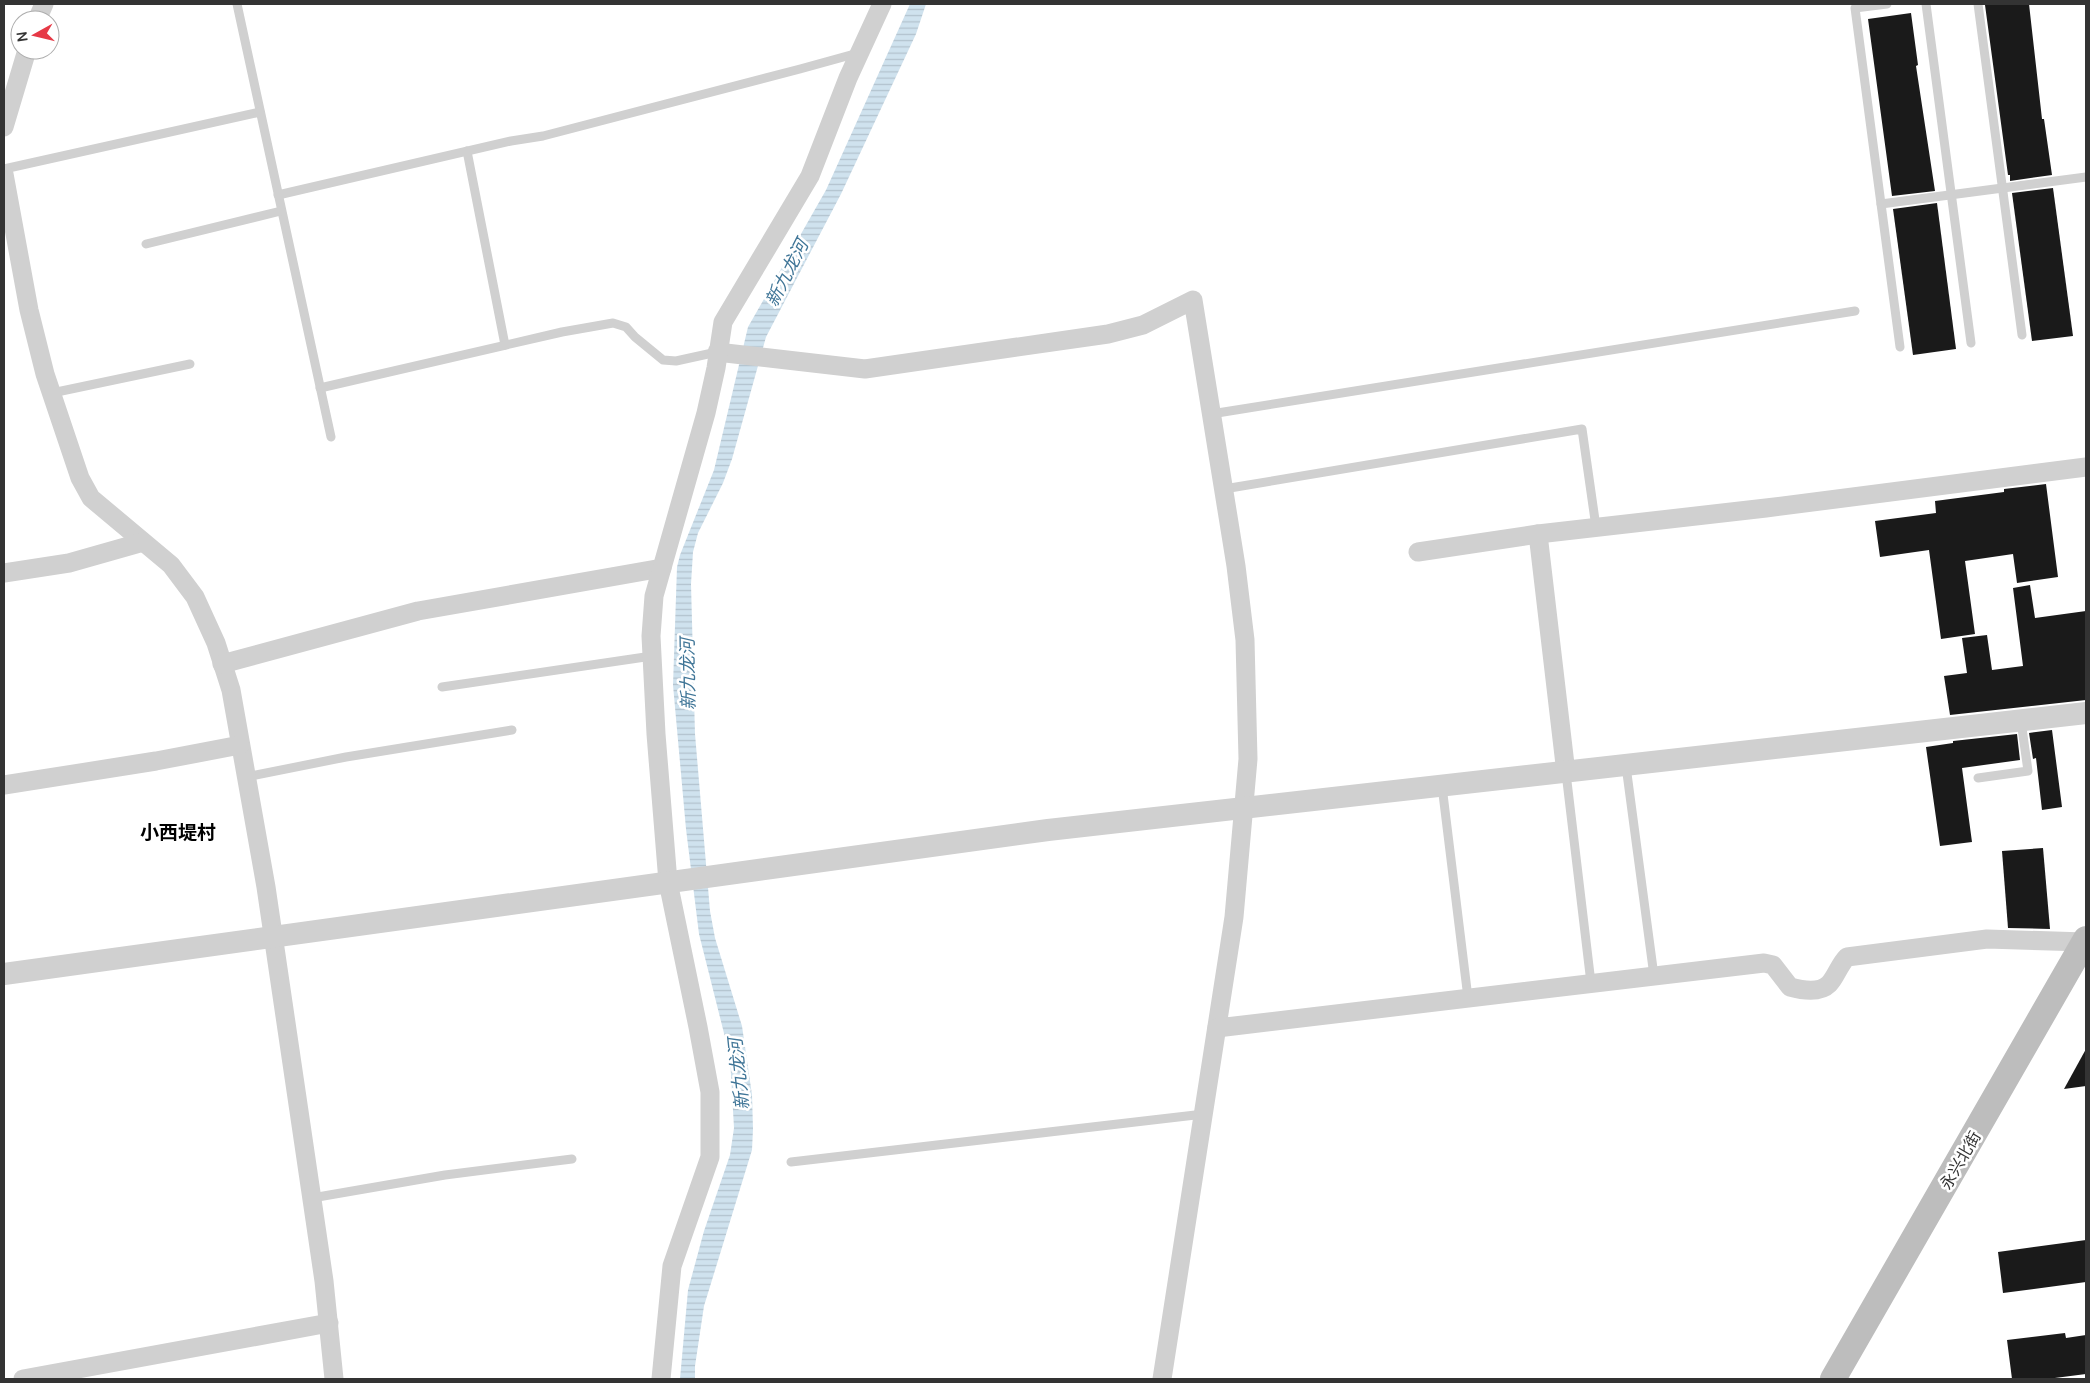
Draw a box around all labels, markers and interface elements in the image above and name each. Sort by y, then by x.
north arrow [10,10,60,60]
text: N [12,31,32,43]
water label: 新九龙河 [759,232,815,310]
water label: 新九龙河 [674,635,700,710]
district label: 小西堤村 [140,819,216,845]
water label: 新九龙河 [722,1034,754,1111]
street label: 永兴北街 [1934,1127,1986,1193]

